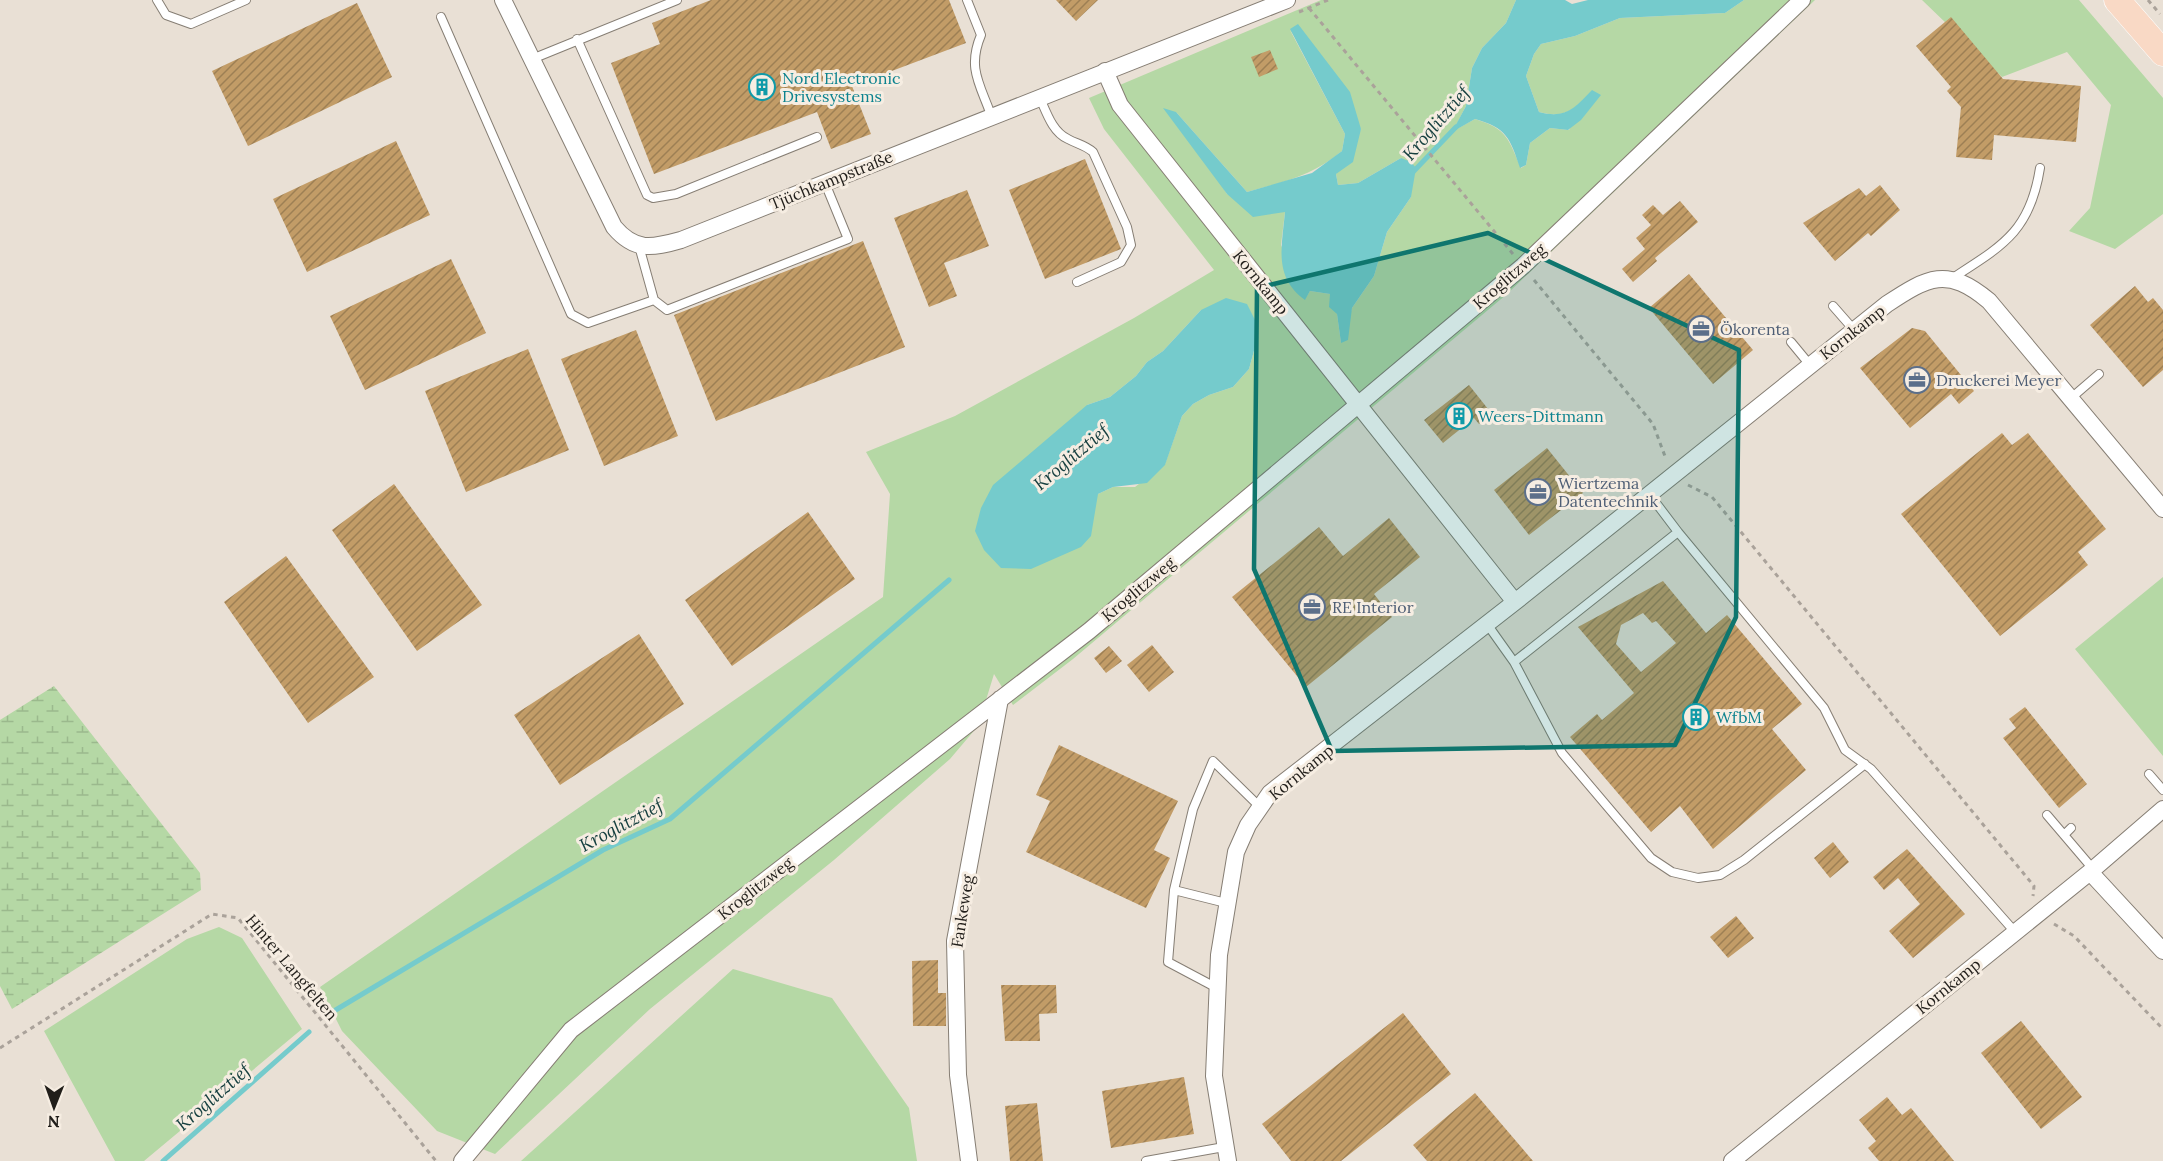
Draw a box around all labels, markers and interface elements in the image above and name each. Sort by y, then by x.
place label: Nord Electronic Drivesystems [782,68,900,106]
building icon: Nord Electronic Drivesystems [747,72,777,102]
water label: Kroglitztief [1397,79,1476,165]
street label: Tjüchkampstraße [767,146,896,214]
street label: Kroglitzweg [1468,238,1550,313]
street label: Kornkamp [1229,246,1293,318]
street label: Kornkamp [1815,300,1889,364]
office icon: Ökorenta [1686,314,1716,344]
place label: Ökorenta [1720,319,1790,339]
office icon: Druckerei Meyer [1902,365,1932,395]
place label: Druckerei Meyer [1936,370,2061,390]
building icon: Weers-Dittmann [1444,401,1474,431]
place label: Weers-Dittmann [1478,406,1604,426]
water label: Kroglitztief [1029,417,1115,495]
place label: Wiertzema Datentechnik [1558,473,1659,511]
office icon: Wiertzema Datentechnik [1523,477,1553,507]
street label: Kroglitzweg [1097,552,1180,626]
office icon: RE Interior [1297,592,1327,622]
place label: RE Interior [1332,597,1414,617]
building icon: WfbM [1681,702,1711,732]
place label: WfbM [1716,707,1762,727]
street label: Kornkamp [1265,740,1337,804]
water label: Kroglitztief [575,792,669,857]
street label: Kroglitzweg [713,852,798,924]
street label: Fankeweg [946,872,978,949]
street label: Hinter Langfelten [242,910,342,1024]
street label: Kornkamp [1912,954,1984,1018]
water label: Kroglitztief [171,1057,257,1136]
north arrow [24,1077,84,1137]
text: N [47,1112,60,1132]

